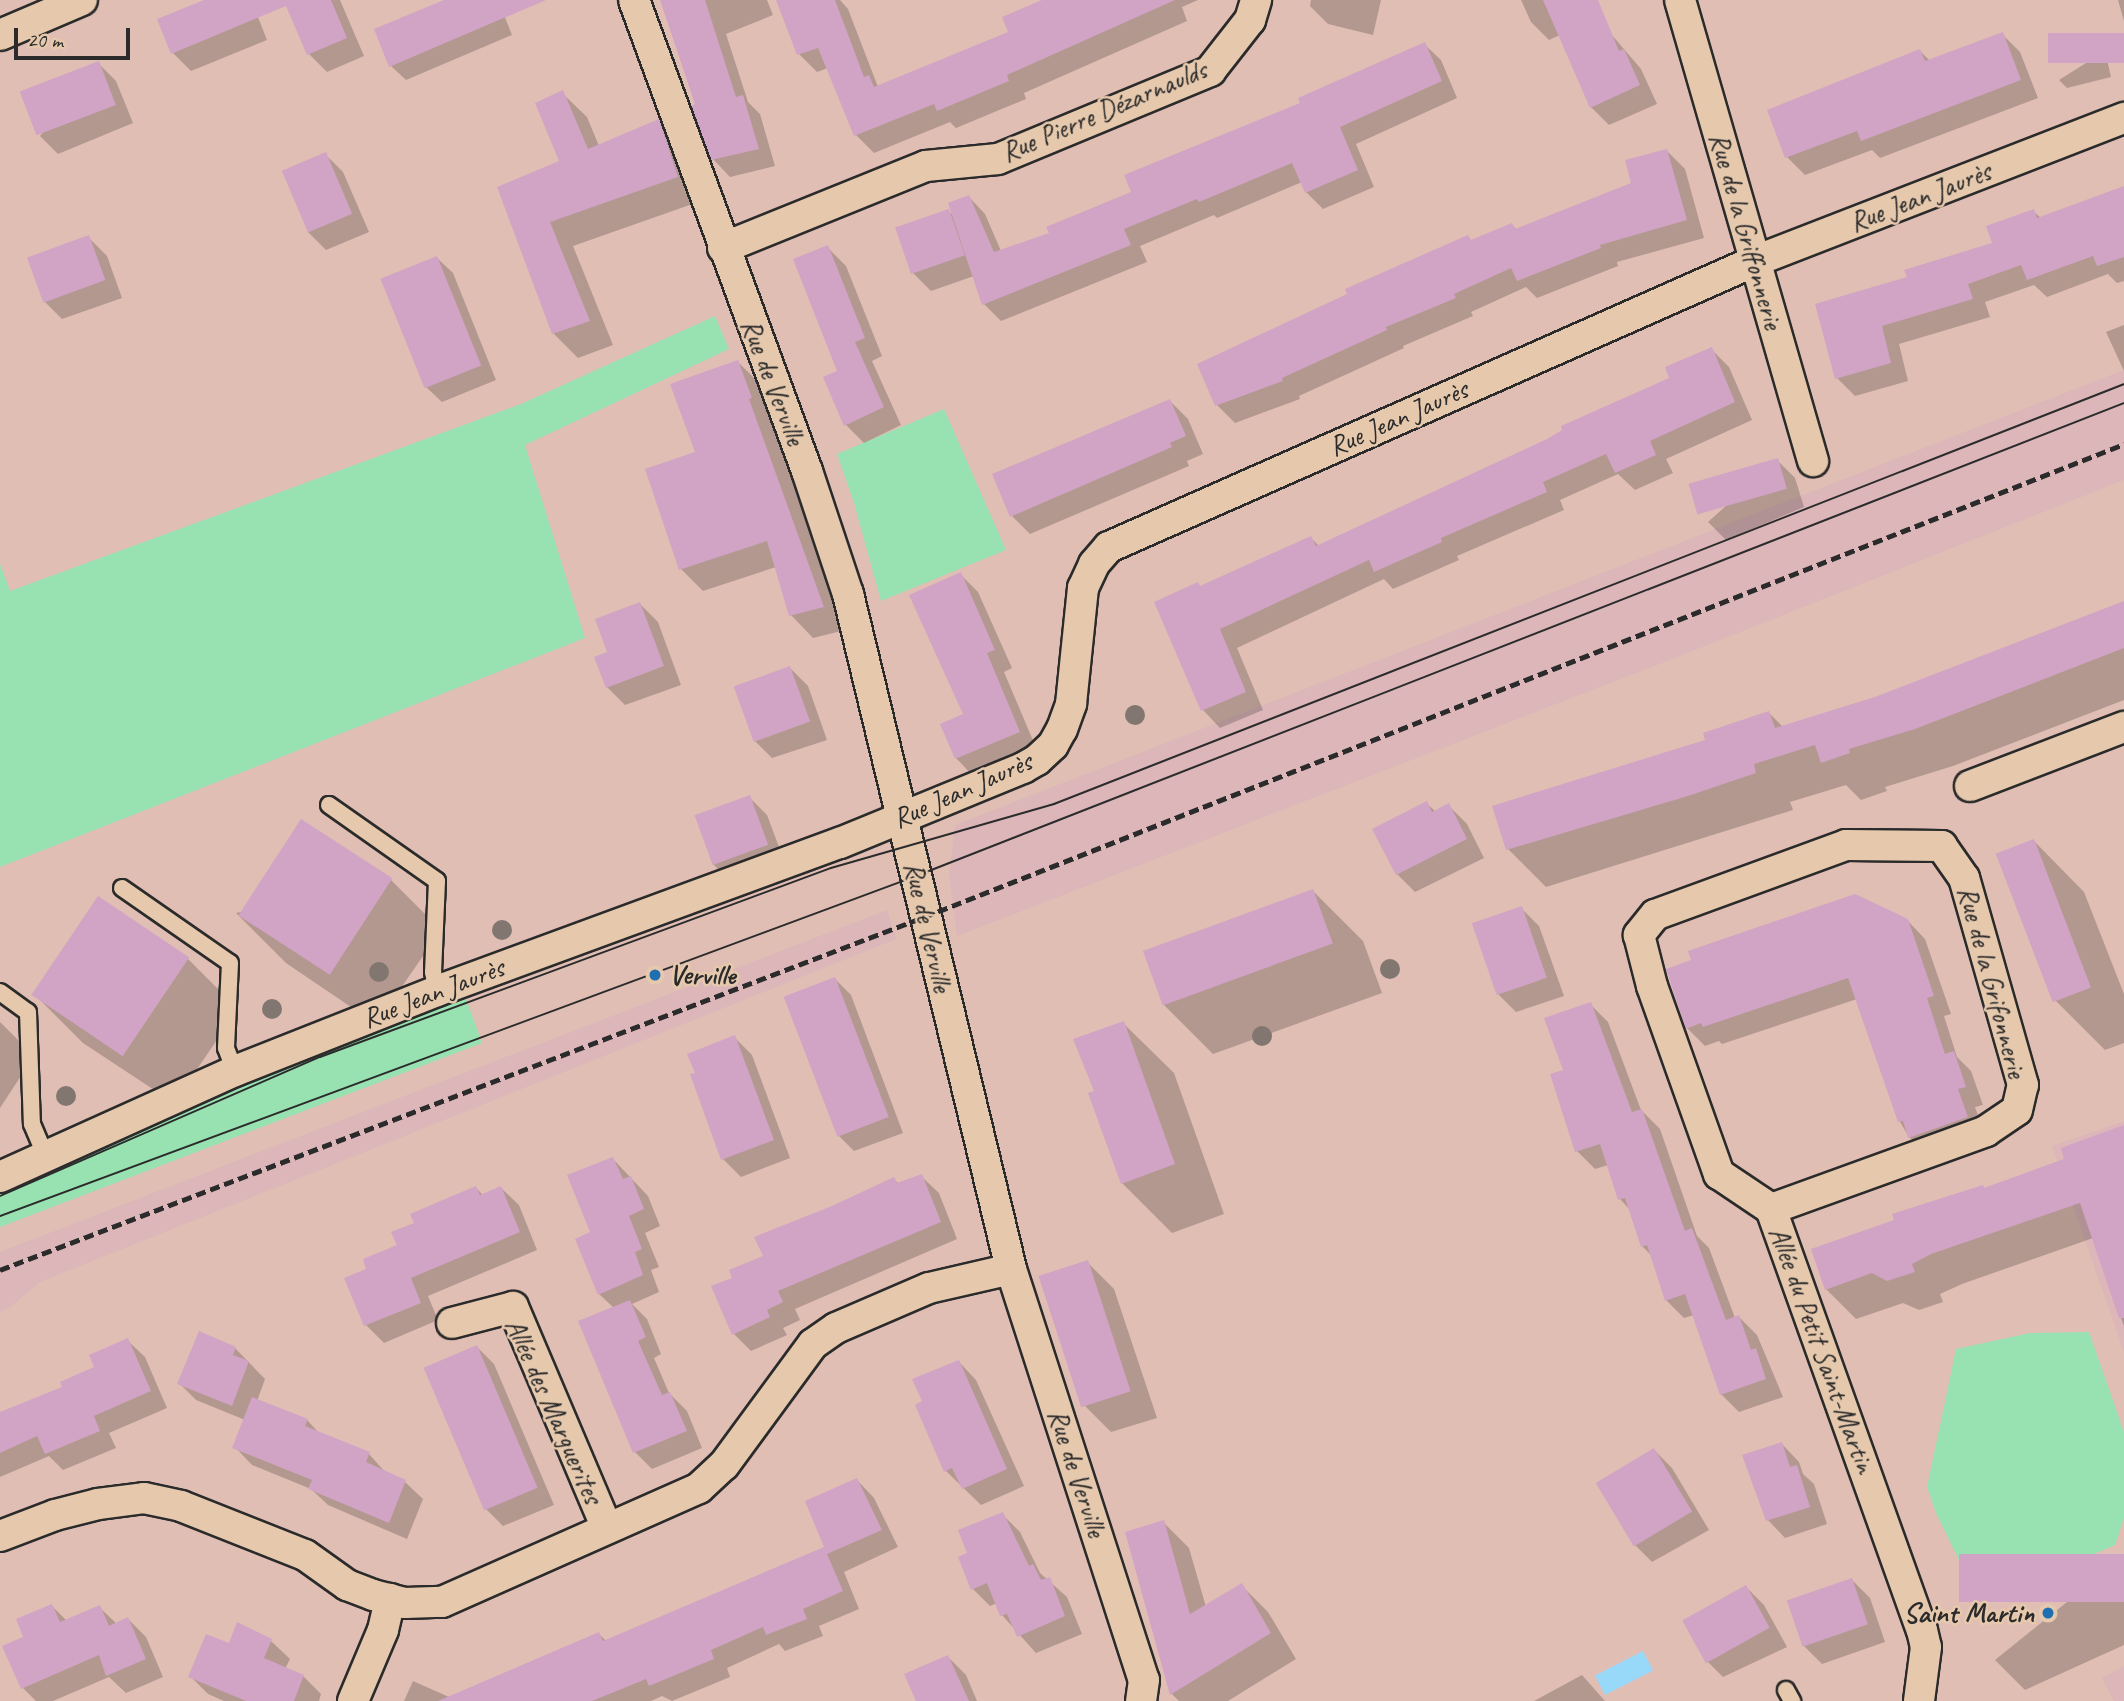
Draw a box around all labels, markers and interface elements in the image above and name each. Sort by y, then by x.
scale bar [18,14,133,58]
text: 20 m [27,27,63,53]
street label: Rue Pierre Dézarnaulds [996,53,1212,169]
street label: Rue de la Griffonnerie [1702,129,1790,333]
street label: Rue Jean Jaurès [1845,155,1995,239]
street label: Rue de Verville [734,314,812,450]
street label: Rue Jean Jaurès [1324,373,1472,463]
street label: Rue Jean Jaurès [888,745,1036,835]
street label: Rue de Verville [897,859,959,995]
street label: Rue de la Grifonnerie [1950,883,2034,1081]
street label: Rue Jean Jaurès [358,951,508,1035]
place label: Verville [669,958,735,992]
marker: Verville [647,967,663,983]
street label: Allée du Petit Saint-Martin [1762,1222,1882,1478]
street label: Allée des Marguerites [498,1313,610,1509]
street label: Rue de Verville [1041,1405,1113,1541]
place label: Saint Martin [1903,1596,2034,1630]
marker: Saint Martin [2040,1605,2056,1621]

